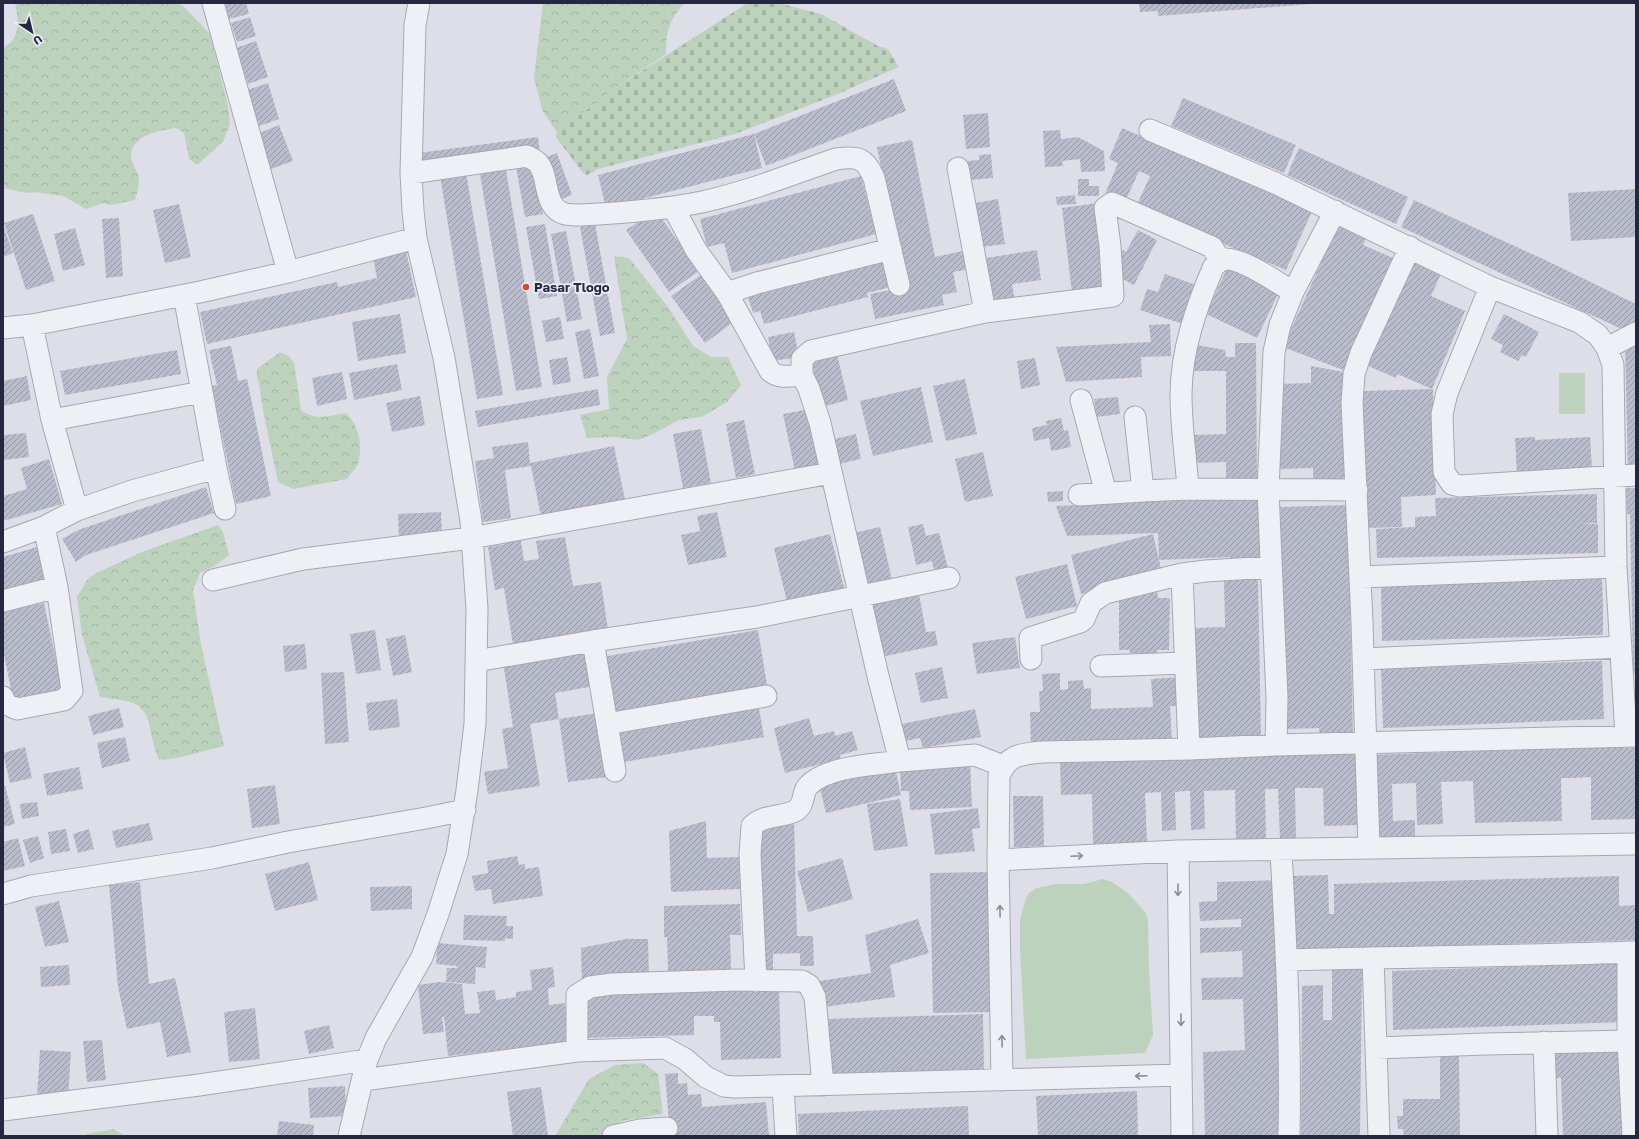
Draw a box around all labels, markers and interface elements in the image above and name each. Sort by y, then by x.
north arrow [12,12,52,52]
text: U [31,33,45,48]
place label: Pasar Tlogo [534,279,610,295]
marker: Pasar Tlogo [521,282,531,292]
one-way arrow [1070,852,1083,860]
one-way arrow [1174,883,1182,896]
one-way arrow [996,905,1004,918]
one-way arrow [1177,1013,1185,1026]
one-way arrow [998,1035,1005,1048]
one-way arrow [1135,1072,1148,1080]

